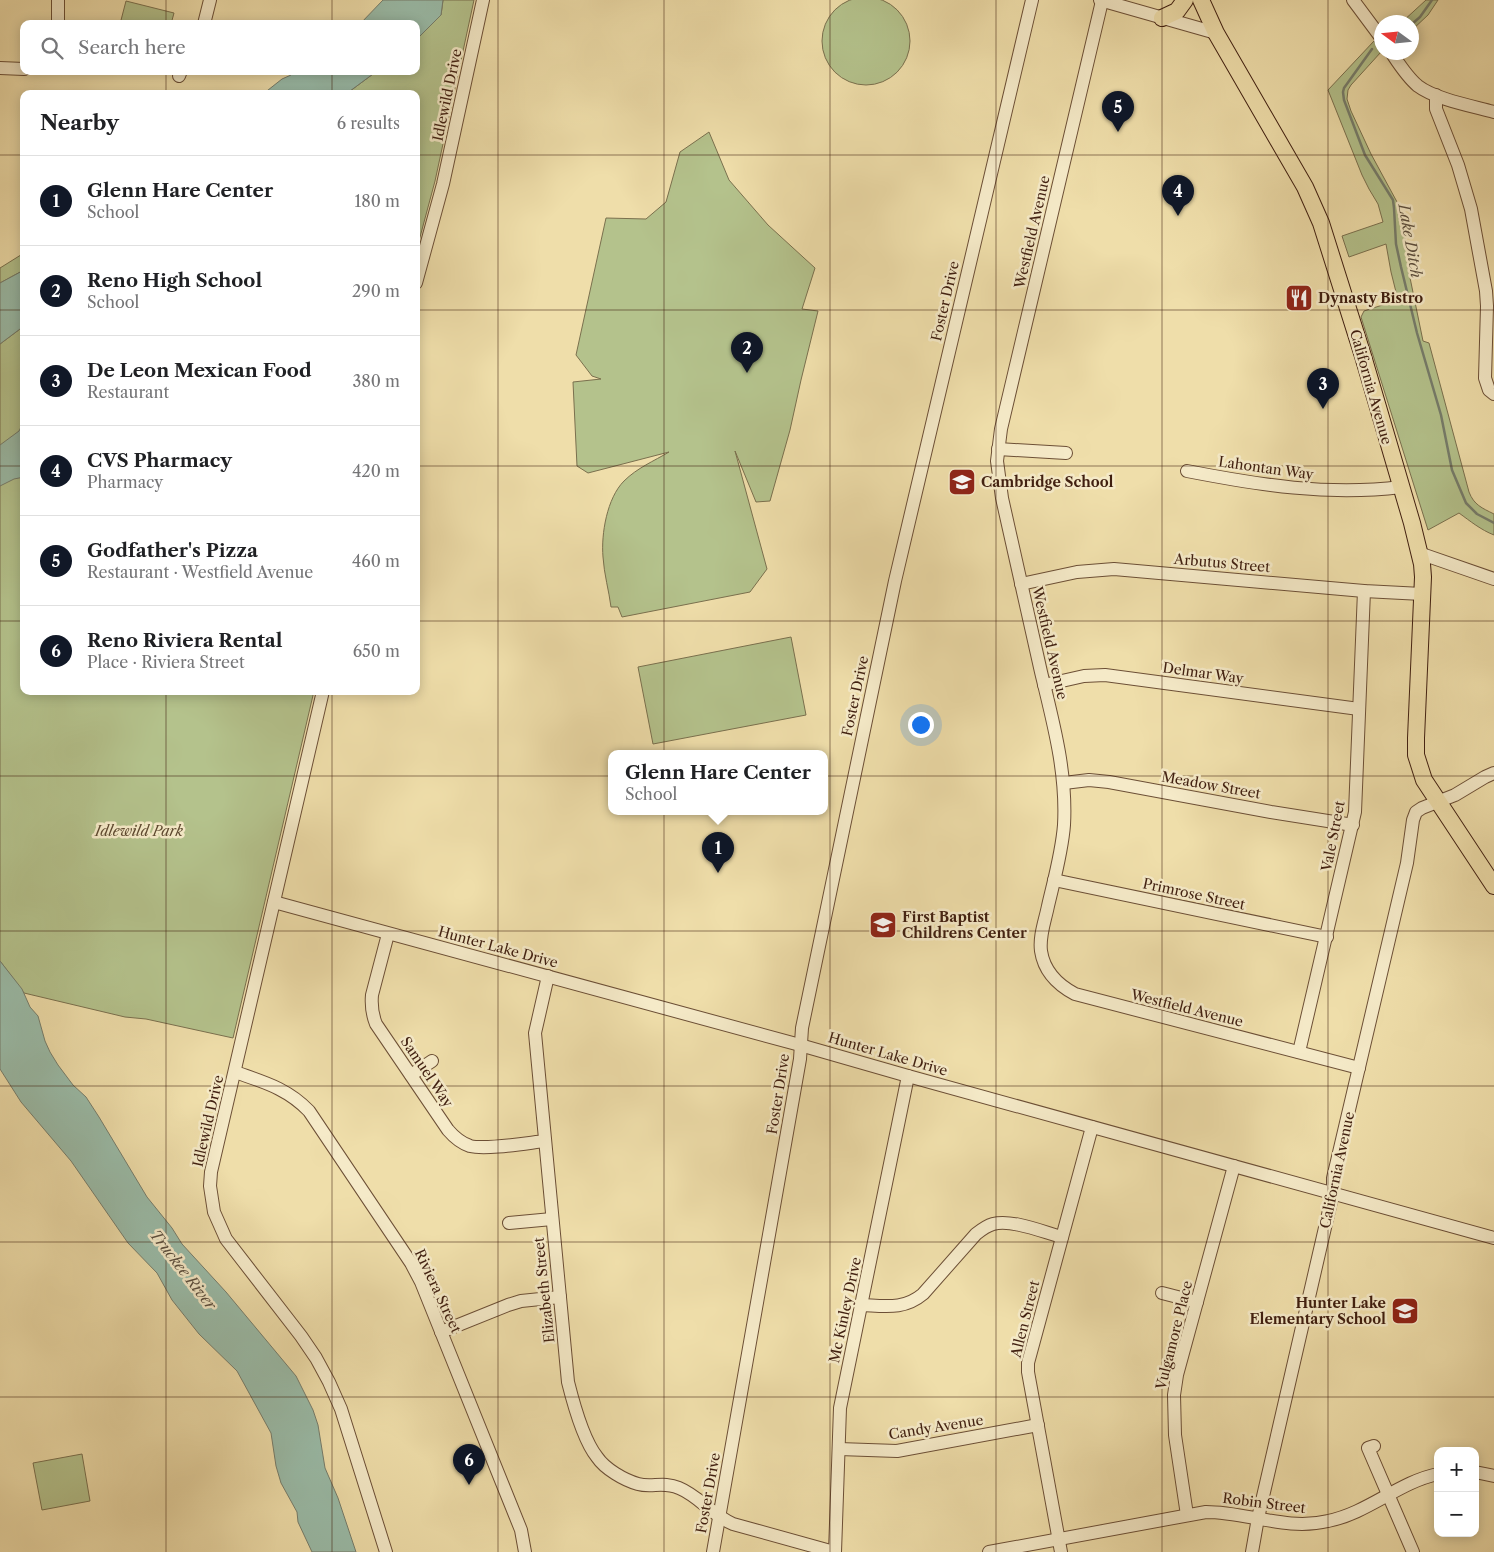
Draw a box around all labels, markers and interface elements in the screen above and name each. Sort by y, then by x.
north arrow [1374,15,1419,60]
search box [20,20,420,75]
icon: search [38,34,66,62]
text: Search here [78,36,186,59]
street label: Idlewild Drive [428,47,466,143]
pin: 5 [1102,91,1134,132]
text: Nearby [40,110,119,135]
text: 6 results [337,113,400,133]
street label: Westfield Avenue [1010,174,1054,291]
pin: 4 [1162,175,1194,216]
text: Glenn Hare Center [87,179,273,202]
text: 1 [52,191,60,211]
text: 180 m [354,191,400,211]
water label: Lake Ditch [1394,201,1426,279]
text: School [87,202,139,222]
street label: Foster Drive [927,259,963,343]
text: Reno High School [87,269,262,292]
text: 2 [51,281,61,301]
text: 290 m [352,281,400,301]
restaurant icon: Dynasty Bistro [1284,283,1314,313]
place label: Dynasty Bistro [1318,289,1423,307]
text: School [87,292,139,312]
street label: California Avenue [1346,327,1396,447]
pin: 2 [731,332,763,373]
text: De Leon Mexican Food [87,359,312,382]
pin: 3 [1307,368,1339,409]
text: 3 [51,371,61,391]
text: 380 m [352,371,400,391]
text: Restaurant [87,382,169,402]
text: CVS Pharmacy [87,449,232,472]
street label: Lahontan Way [1217,452,1315,484]
text: 4 [51,461,61,481]
text: 420 m [352,461,400,481]
school or university icon: Cambridge School [947,467,977,497]
text: Pharmacy [87,472,163,492]
place label: Cambridge School [981,473,1114,491]
text: Godfather's Pizza [87,539,258,562]
street label: Arbutus Street [1172,550,1271,576]
text: 5 [52,551,60,571]
text: 460 m [352,551,400,571]
text: Restaurant · Westfield Avenue [87,562,313,582]
street label: Westfield Avenue [1028,584,1072,701]
text: Reno Riviera Rental [87,629,283,652]
text: 6 [51,641,61,661]
text: 650 m [353,641,400,661]
text: Place · Riviera Street [87,652,245,672]
street label: Foster Drive [838,654,872,738]
street label: Delmar Way [1161,658,1245,688]
your location [908,712,934,738]
popup [608,750,828,815]
text: Glenn Hare Center [625,761,811,784]
street label: Meadow Street [1160,767,1262,803]
text: School [625,784,677,804]
street label: Vale Street [1317,799,1349,874]
park label: Idlewild Park [94,822,184,840]
pin: 1 [702,832,734,873]
street label: Primrose Street [1141,874,1247,914]
place label: First Baptist Childrens Center [902,908,1027,942]
school or university icon: First Baptist Childrens Center [868,910,898,940]
street label: Hunter Lake Drive [436,922,560,972]
street label: Westfield Avenue [1128,985,1245,1031]
street label: Hunter Lake Drive [826,1028,950,1080]
street label: Samuel Way [397,1033,457,1111]
street label: Foster Drive [763,1052,793,1136]
street label: Idlewild Drive [189,1073,227,1169]
street label: California Avenue [1316,1110,1358,1230]
water label: Truckee River [146,1226,221,1314]
street label: Elizabeth Street [530,1236,558,1344]
street label: Riviera Street [411,1246,465,1336]
street label: Mc Kinley Drive [825,1255,865,1365]
street label: Vulgamore Place [1152,1278,1196,1392]
street label: Allen Street [1007,1279,1043,1360]
place label: Hunter Lake Elementary School [1249,1294,1386,1328]
school or university icon: Hunter Lake Elementary School [1390,1296,1420,1326]
street label: Candy Avenue [887,1411,985,1443]
pin: 6 [453,1444,485,1485]
map controls [1434,1447,1479,1537]
button: + [1434,1447,1479,1492]
street label: Foster Drive [692,1451,724,1535]
street label: Robin Street [1221,1489,1307,1517]
button: − [1434,1492,1479,1537]

